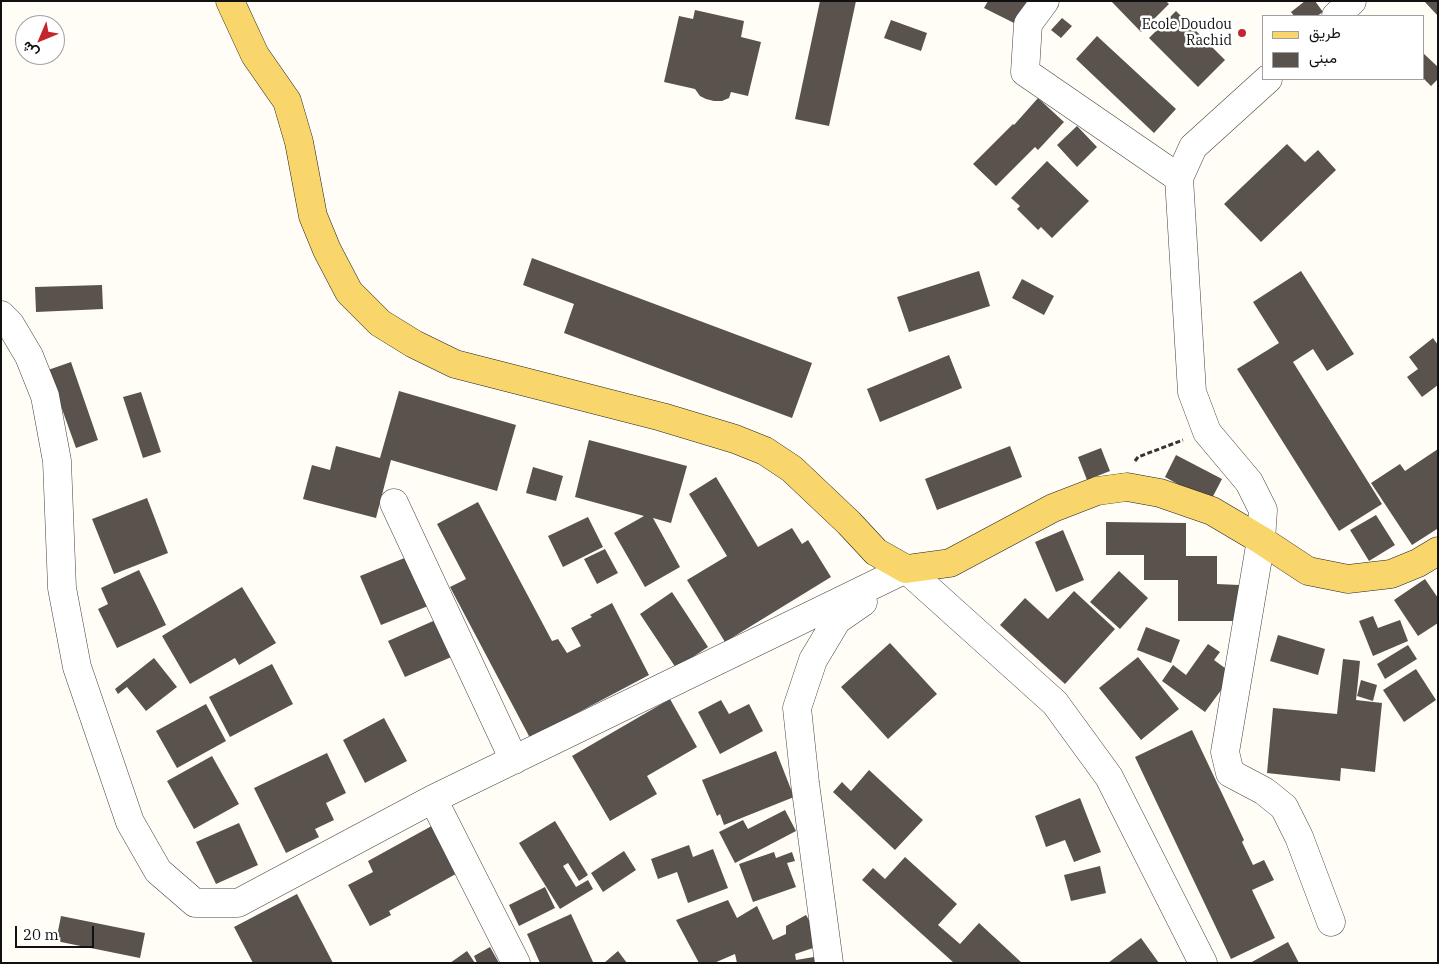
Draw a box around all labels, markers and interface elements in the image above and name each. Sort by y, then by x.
north arrow [15,15,65,65]
legend [1262,15,1424,80]
place label: Ecole Doudou Rachid [1142,17,1232,49]
text: طريق [1309,23,1341,42]
marker: Ecole Doudou Rachid [1236,27,1248,39]
text: ش [18,38,42,62]
text: مبنى [1309,48,1337,67]
scale bar [18,916,96,948]
text: 20 m [23,925,59,944]

